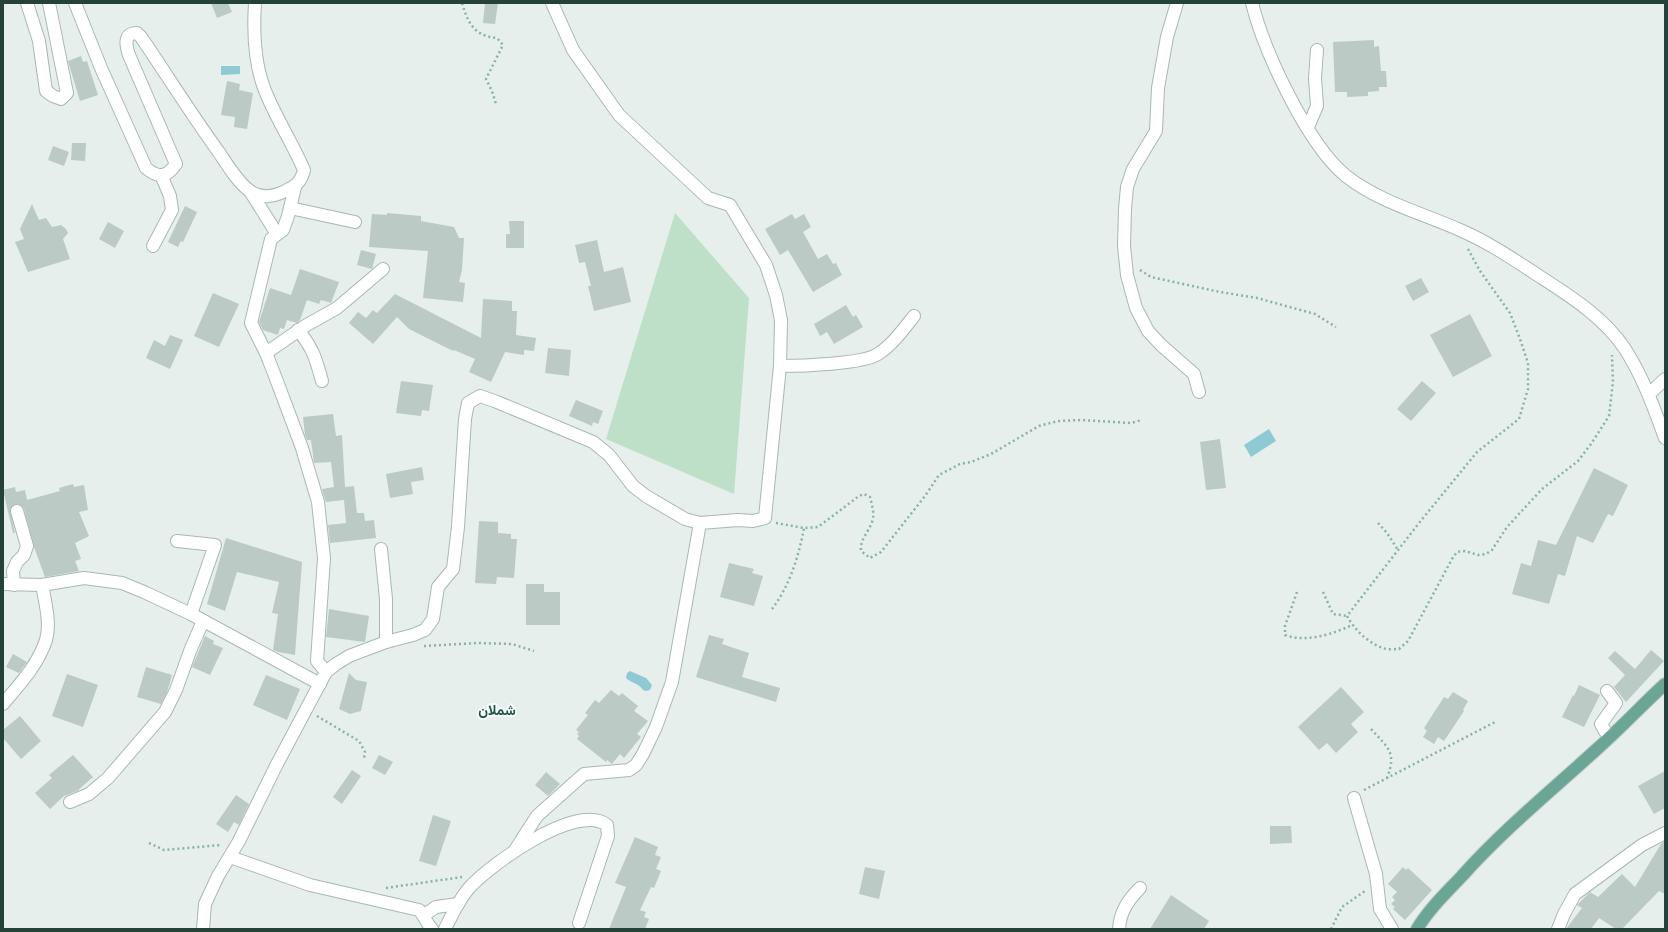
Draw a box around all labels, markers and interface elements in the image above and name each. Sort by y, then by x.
district label: شملان [478,702,516,719]

